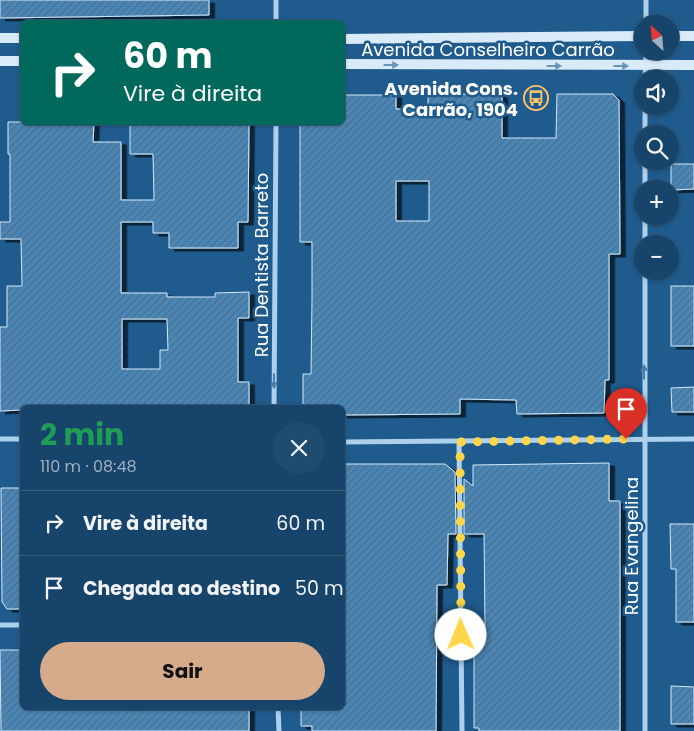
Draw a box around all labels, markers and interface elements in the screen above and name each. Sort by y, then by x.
north arrow [634,15,679,60]
map controls [634,15,679,280]
text: 60 m [123,31,213,80]
street label: Avenida Conselheiro Carrão [361,37,615,62]
icon: right [40,40,105,105]
one-way arrow [383,61,399,69]
one-way arrow [613,61,629,69]
one-way arrow [546,62,562,70]
button: sound [634,70,679,115]
place label: Avenida Cons. Carrão, 1904 [384,76,518,122]
text: Vire à direita [123,78,262,109]
bus stop icon: Avenida Cons. Carrão, 1904 [523,85,549,111]
button: search [634,125,679,170]
street label: Rua Dentista Barreto [249,173,274,357]
button: + [634,180,679,225]
button: − [634,235,679,280]
one-way arrow [640,364,648,380]
one-way arrow [270,373,278,389]
pin [605,388,647,439]
icon: arrive [612,395,640,423]
text: 2 min [40,413,124,456]
button: close [273,422,325,474]
text: 110 m · 08:48 [40,455,137,478]
street label: Rua Evangelina [619,477,644,615]
icon: right [40,509,68,537]
text: Vire à direita [83,510,208,537]
text: 60 m [276,510,325,537]
icon: arrive [40,574,68,602]
text: Chegada ao destino [83,575,280,602]
text: 50 m [295,575,344,602]
position arrow [434,608,486,660]
button: Sair [40,642,325,700]

